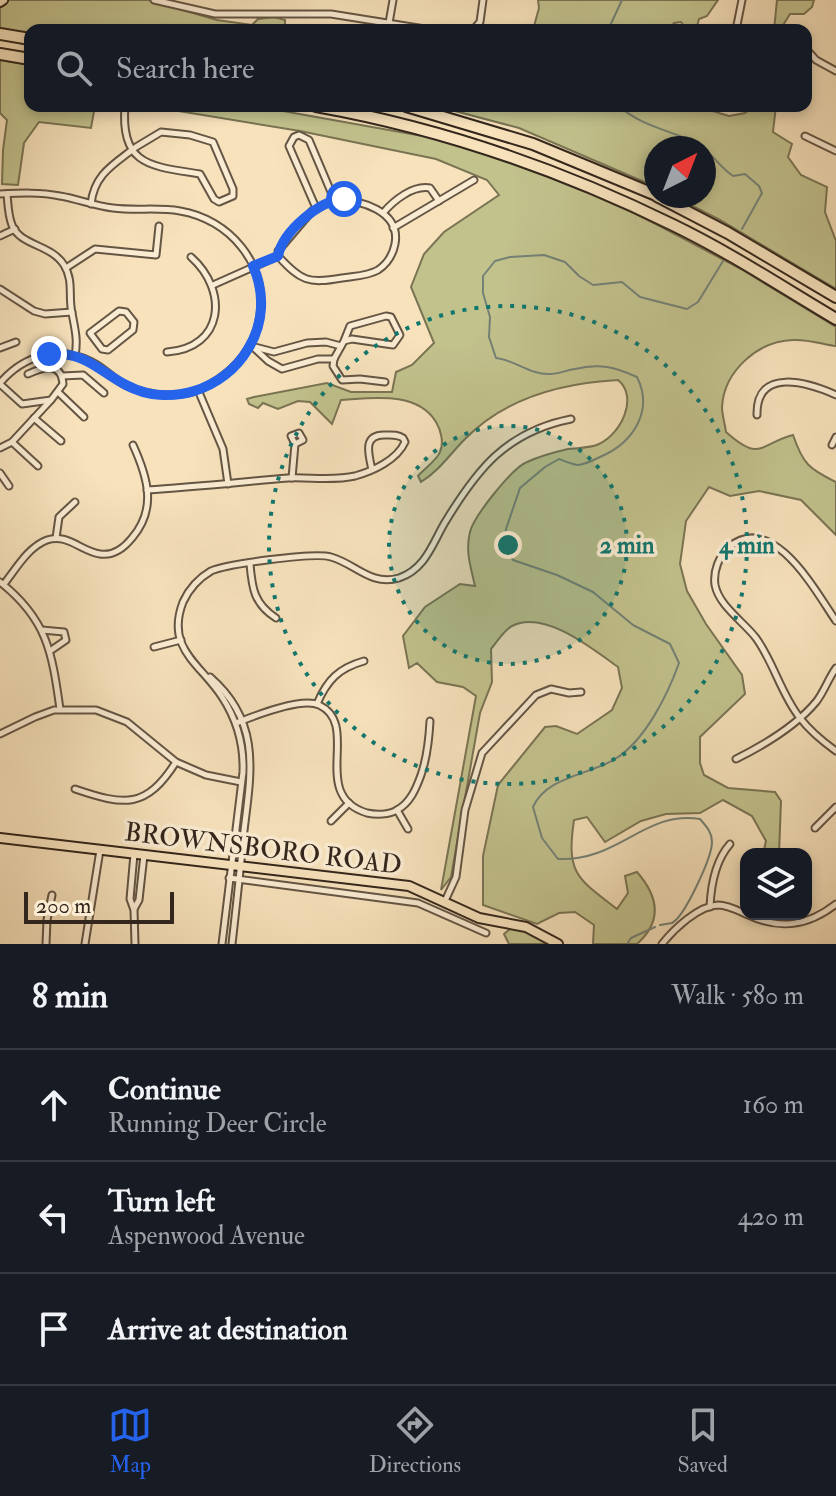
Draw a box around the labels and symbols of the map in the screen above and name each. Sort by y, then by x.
north arrow [644,136,716,208]
route start [326,181,362,217]
route end [31,336,67,372]
text: 2 min [600,530,655,561]
text: 4 min [718,530,775,561]
centre of rings [494,531,522,559]
street label: BROWNSBORO ROAD [123,816,403,882]
scale bar [24,888,174,924]

